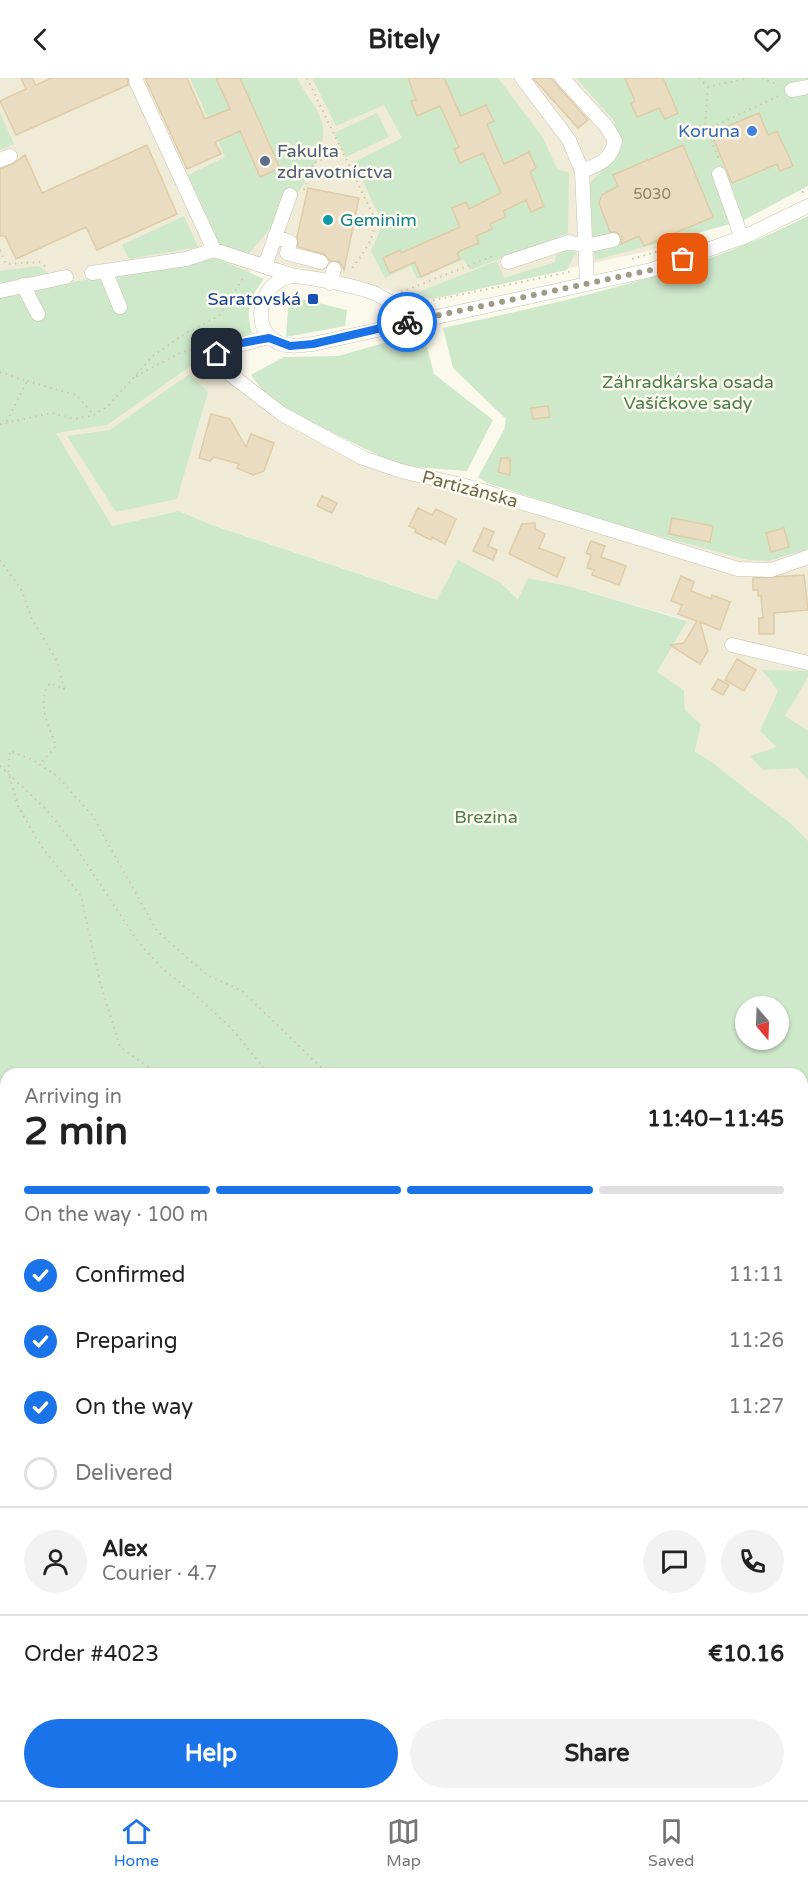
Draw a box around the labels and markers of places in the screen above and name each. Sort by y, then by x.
place label: Koruna [678,120,740,142]
marker: Koruna [745,124,759,138]
place label: Fakulta zdravotníctva [277,140,393,183]
marker: Fakulta zdravotníctva [258,154,272,168]
place label: Geminim [340,209,417,231]
marker: Geminim [321,213,335,227]
pin [657,233,708,284]
place label: Saratovská [208,288,301,310]
marker: Saratovská [306,292,320,306]
pin [191,328,242,379]

